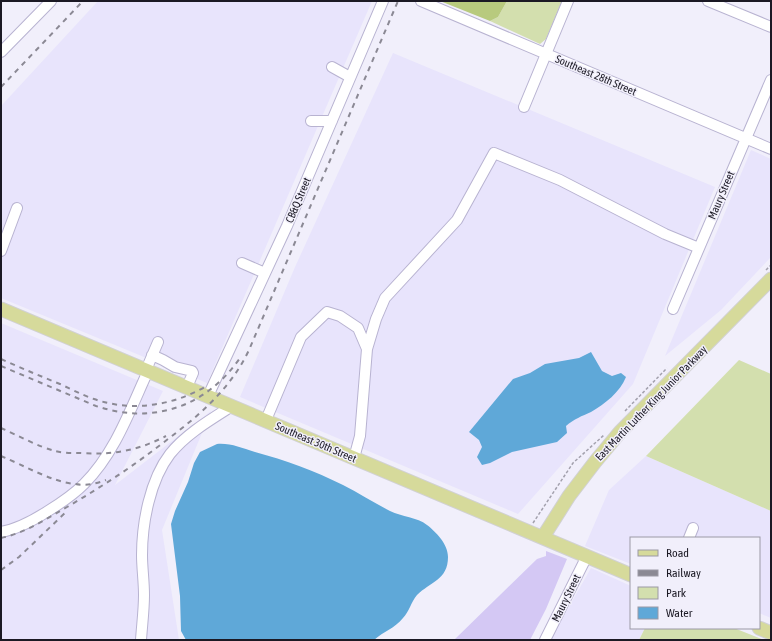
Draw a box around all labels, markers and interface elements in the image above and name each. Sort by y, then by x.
street label: Southeast 28th Street [554,53,638,97]
street label: Maury Street [705,169,737,221]
street label: CB&Q Street [283,176,313,224]
street label: East Martin Luther King Junior Parkway [593,343,709,463]
street label: Southeast 30th Street [274,420,358,464]
legend [630,537,760,629]
text: Road [666,546,689,560]
text: Railway [666,566,701,580]
street label: Maury Street [549,572,583,624]
text: Park [666,586,687,600]
text: Water [666,606,693,620]

